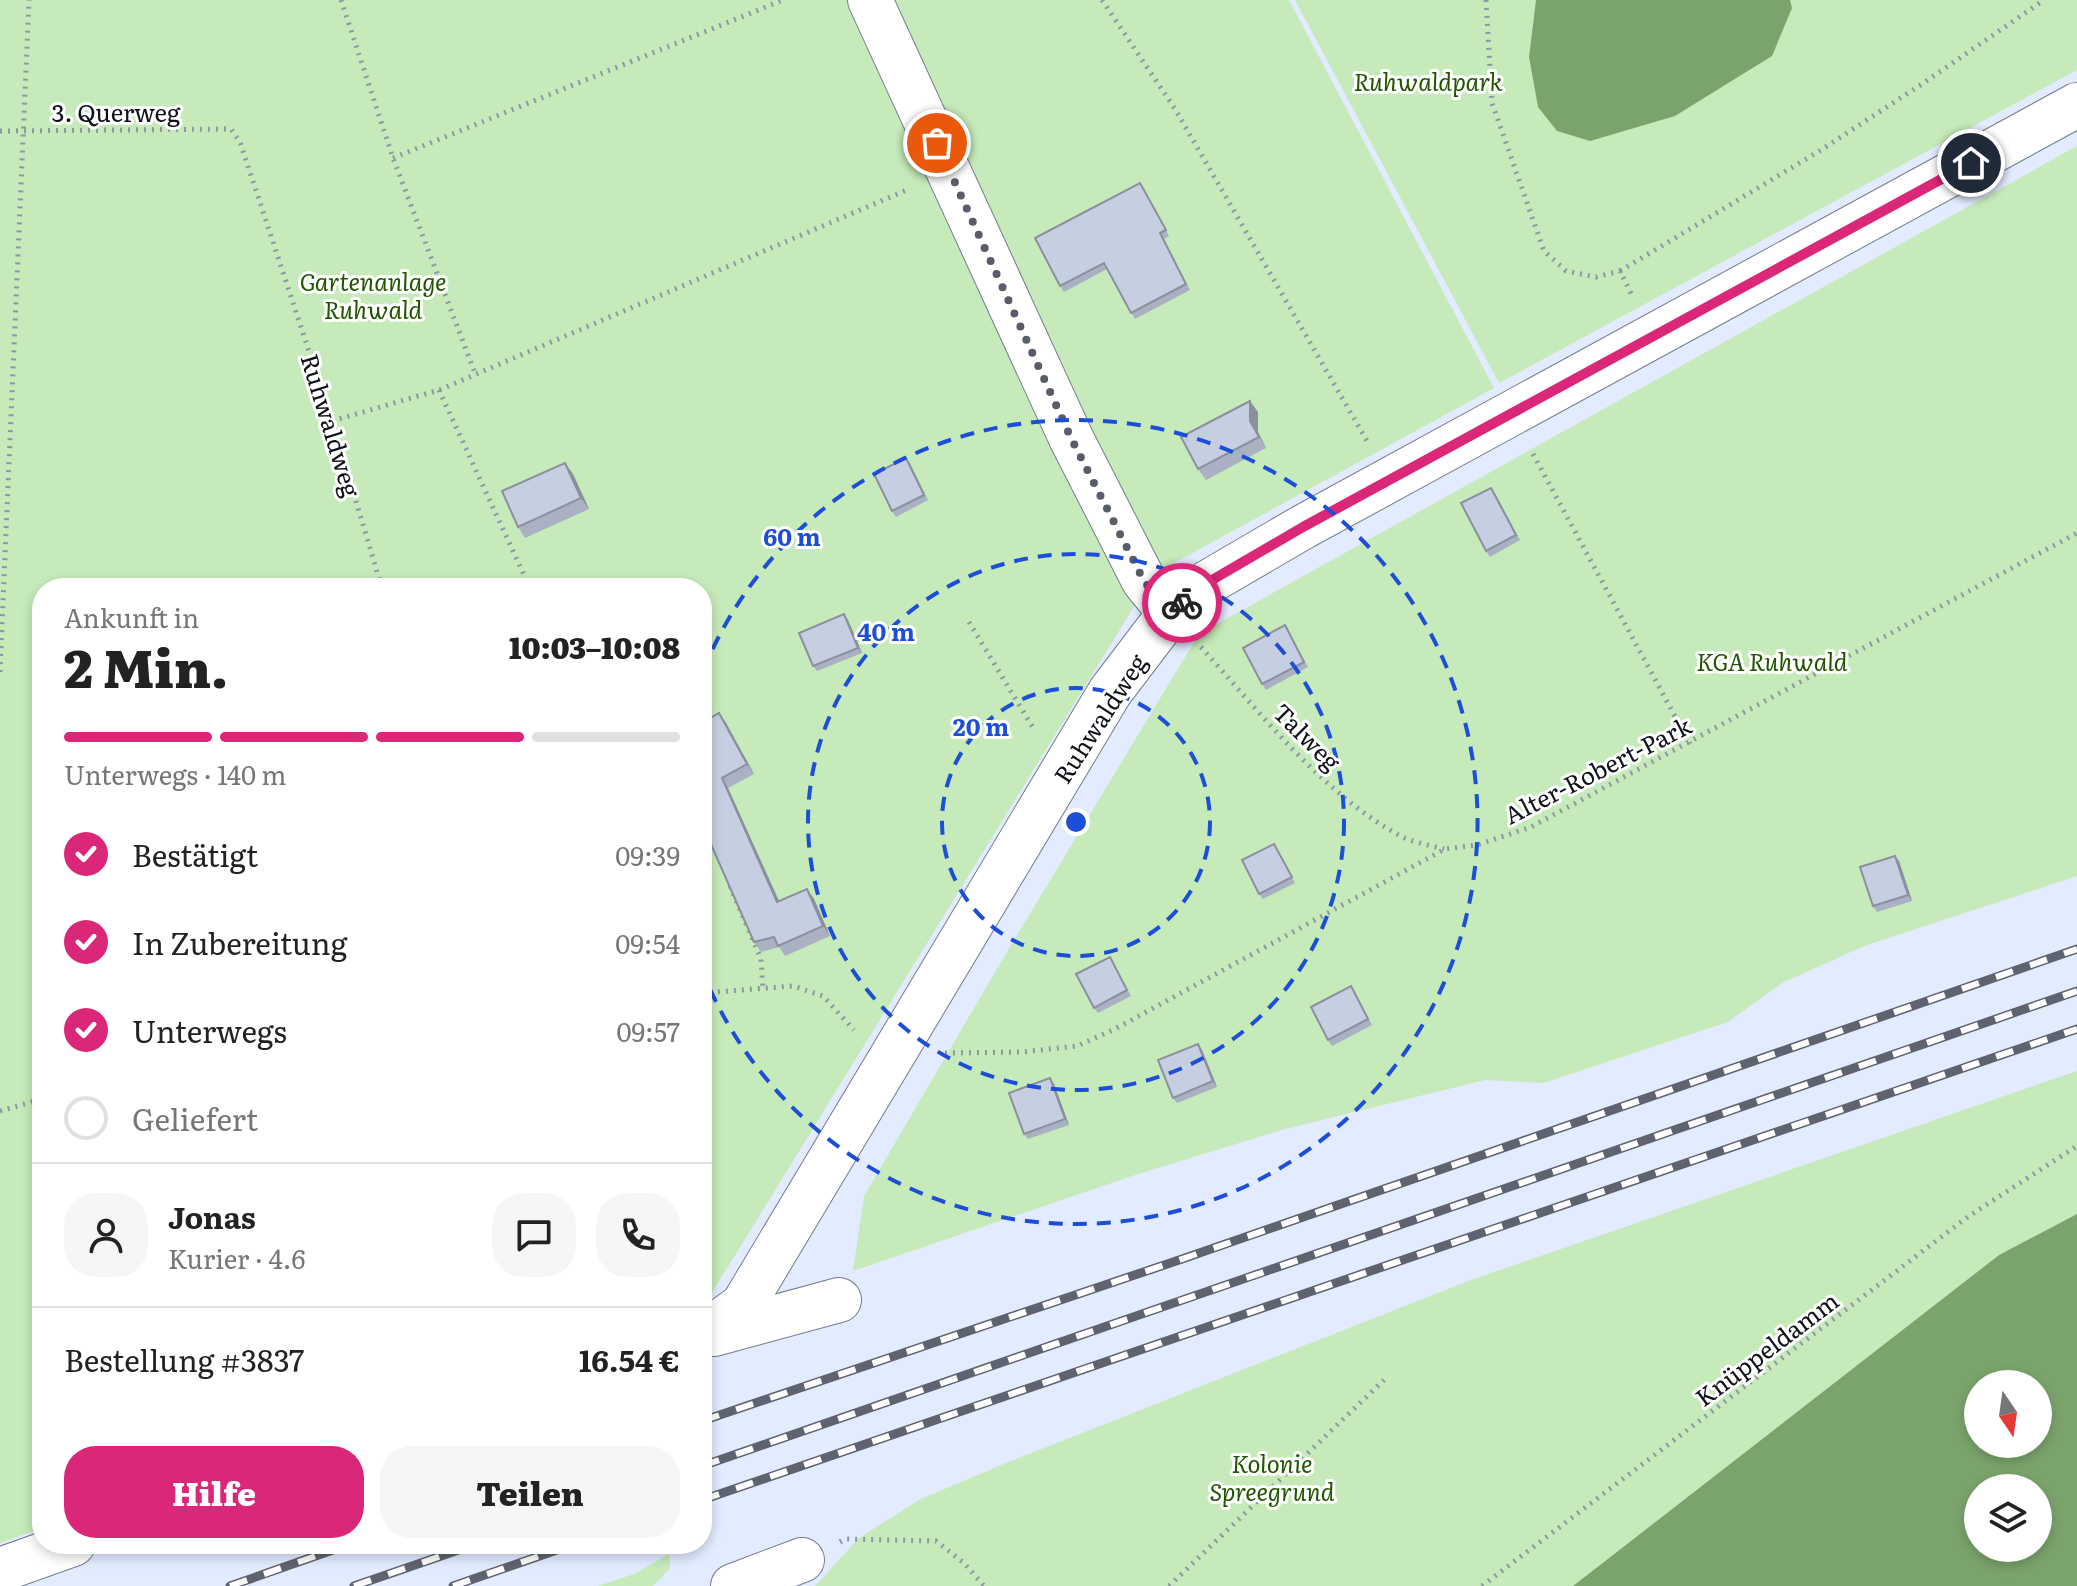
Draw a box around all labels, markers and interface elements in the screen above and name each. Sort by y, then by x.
park label: Ruhwaldpark [1353,63,1503,98]
street label: 3. Querweg [52,94,181,129]
pin [903,109,971,177]
icon: bag [915,121,959,165]
pin [1937,129,2005,197]
icon: home [1949,141,1993,185]
park label: Gartenanlage Ruhwald [299,263,447,326]
street label: Ruhwaldweg [294,349,371,502]
text: 60 m [763,518,821,553]
courier [1142,563,1222,643]
icon: bike [1160,581,1204,625]
text: Ankunft in [64,597,199,636]
text: 40 m [857,613,915,648]
text: 10:03–10:08 [509,624,680,668]
text: 2 Min. [64,627,228,704]
park label: KGA Ruhwald [1697,643,1848,678]
street label: Ruhwaldweg [1044,646,1154,790]
street label: Talweg [1266,694,1350,778]
street label: Alter-Robert-Park [1497,706,1697,831]
text: 20 m [953,708,1009,743]
text: Unterwegs · 140 m [64,754,286,793]
centre of rings [1062,808,1090,836]
icon: check [64,832,108,876]
text: Bestätigt [132,832,258,876]
text: 09:39 [615,835,680,874]
icon: check [64,920,108,964]
text: In Zubereitung [132,920,347,964]
text: 09:54 [615,923,680,962]
icon: check [64,1008,108,1052]
text: Unterwegs [132,1008,287,1052]
text: 09:57 [616,1011,680,1050]
text: Geliefert [132,1096,258,1140]
button: person [64,1193,148,1277]
button: chat [492,1193,576,1277]
button: phone [596,1193,680,1277]
text: Jonas [168,1194,256,1238]
text: Kurier · 4.6 [168,1238,305,1277]
street label: Knüppeldamm [1687,1282,1845,1414]
text: Bestellung #3837 [64,1337,304,1381]
text: 16.54 € [579,1337,680,1381]
north arrow [1964,1370,2052,1458]
map controls [1964,1370,2052,1562]
park label: Kolonie Spreegrund [1210,1445,1335,1508]
button: Hilfe [64,1446,364,1538]
button: Teilen [380,1446,680,1538]
button: layers [1964,1474,2052,1562]

